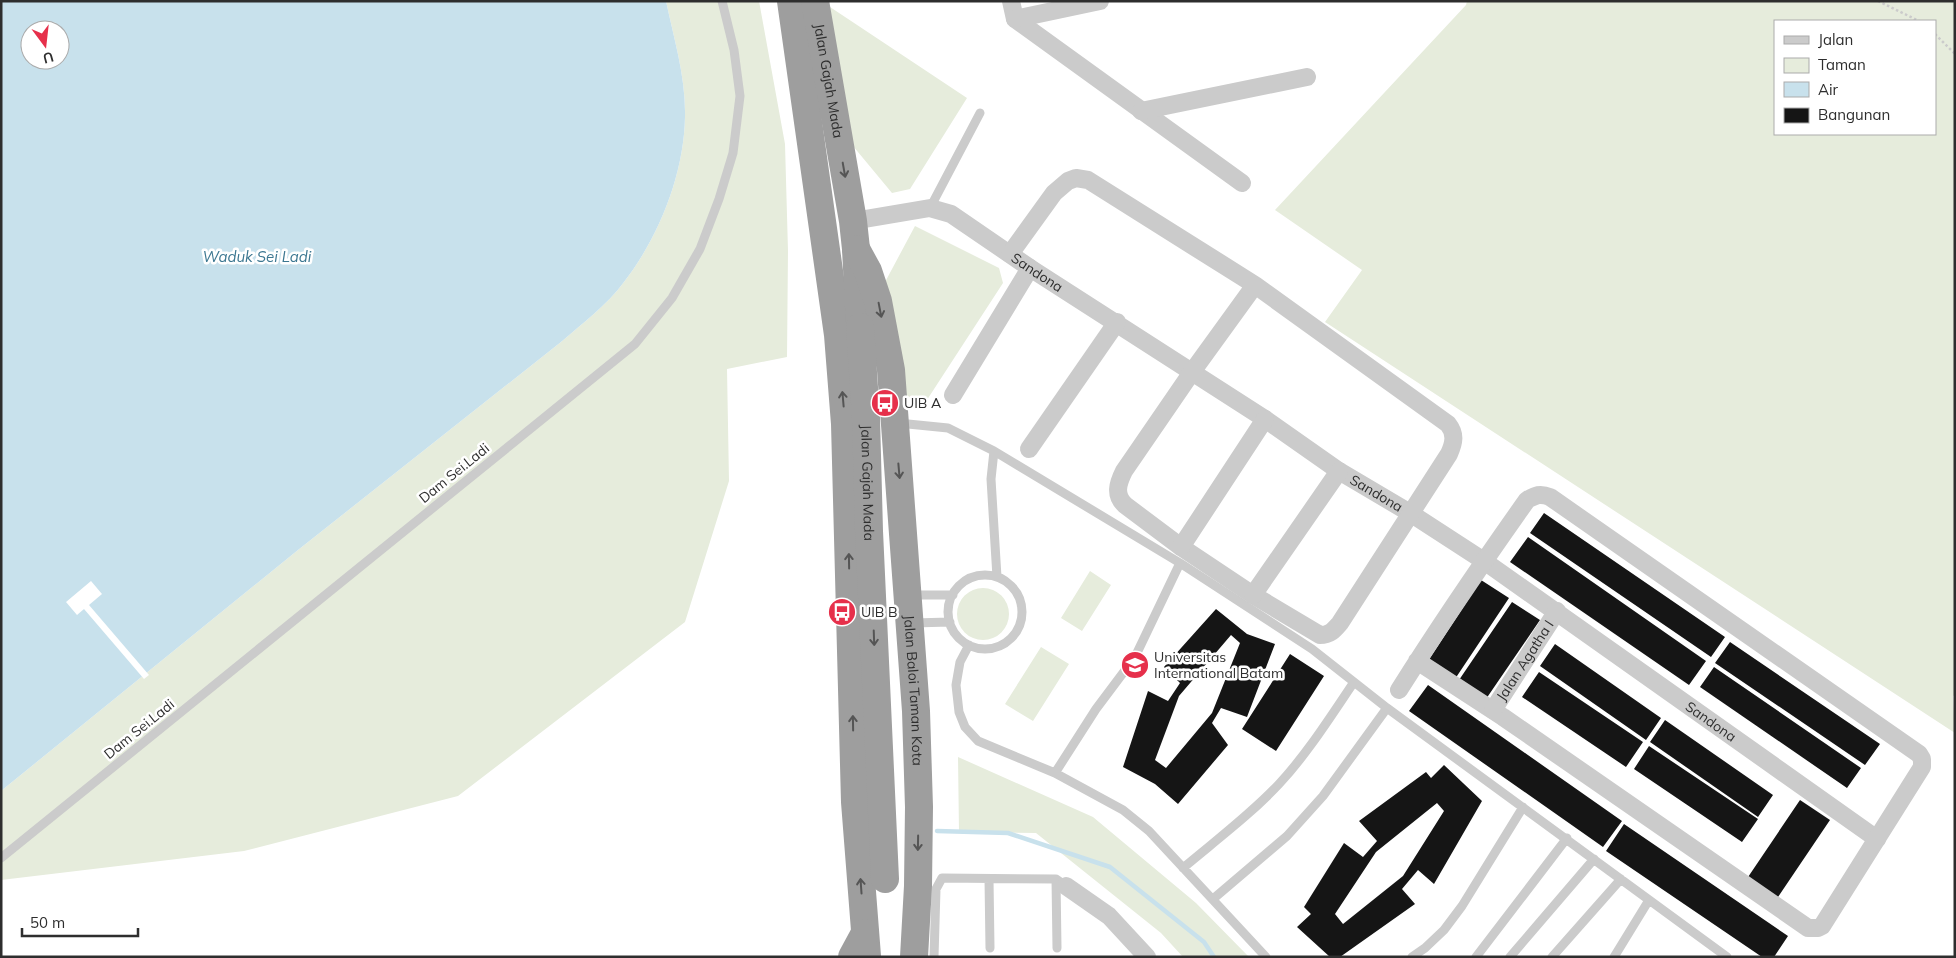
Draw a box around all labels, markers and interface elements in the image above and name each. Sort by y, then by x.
north arrow [20,20,70,70]
legend [1774,20,1936,135]
street label: Jalan Gajah Mada [810,22,848,140]
text: Jalan [1818,30,1853,49]
text: U [41,48,56,68]
text: Taman [1818,55,1866,74]
text: Air [1818,80,1839,99]
text: Bangunan [1818,105,1890,124]
one-way arrow [840,162,850,178]
water label: Waduk Sei Ladi [203,247,312,266]
street label: Sandona [1008,249,1066,296]
one-way arrow [876,302,885,318]
bus stop icon: UIB A [870,388,900,418]
one-way arrow [838,391,847,407]
place label: UIB A [904,394,942,412]
street label: Jalan Gajah Mada [857,424,878,541]
street label: Dam Sei.Ladi [415,439,493,507]
one-way arrow [894,463,903,479]
street label: Sandona [1347,471,1406,516]
one-way arrow [844,553,854,570]
bus stop icon: UIB B [827,597,857,627]
place label: UIB B [861,603,898,621]
street label: Jalan Baloi Taman Kota [900,614,927,766]
street label: Jalan Agatha I [1492,617,1558,704]
one-way arrow [869,629,879,645]
place label: Universitas International Batam [1154,648,1283,682]
school or university icon: Universitas International Batam [1120,650,1150,680]
street label: Dam Sei.Ladi [100,695,178,763]
street label: Sandona [1682,697,1740,746]
one-way arrow [848,716,857,732]
one-way arrow [914,835,923,851]
one-way arrow [856,878,865,894]
scale bar [22,906,139,938]
text: 50 m [30,913,65,932]

